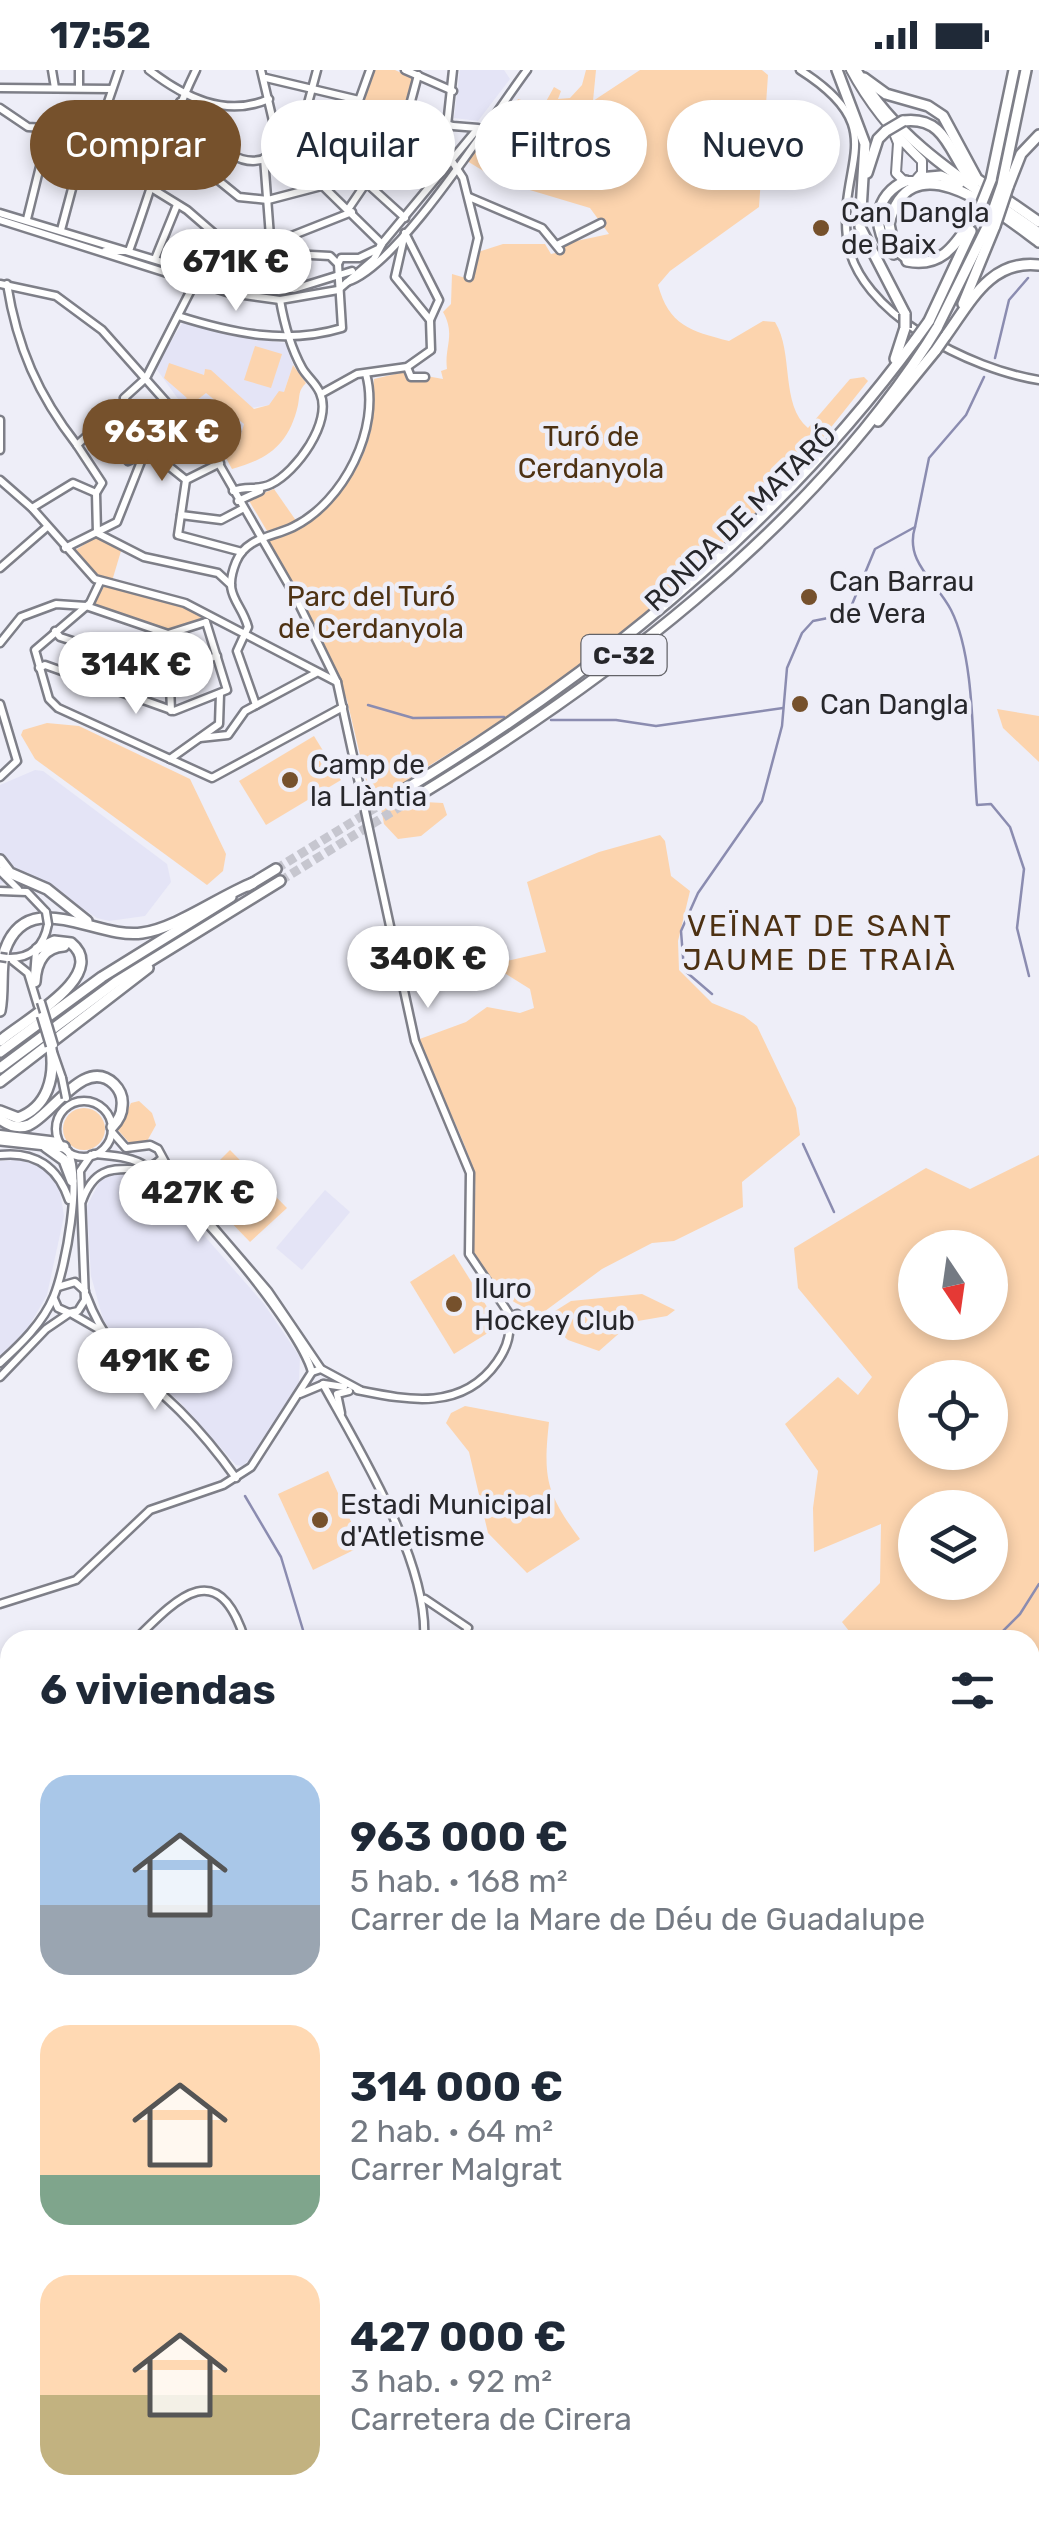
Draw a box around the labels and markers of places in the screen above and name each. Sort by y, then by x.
place label: Can Dangla de Baix [841,196,990,261]
marker: Can Dangla de Baix [810,217,832,239]
pin: 671K € [155,229,317,314]
pin: 963K € [81,399,243,484]
place label: Can Barrau de Vera [829,565,974,630]
marker: Can Barrau de Vera [798,586,820,608]
pin: 314K € [55,632,217,717]
place label: Can Dangla [820,688,969,721]
marker: Can Dangla [789,693,811,715]
place label: Camp de la Llàntia [310,748,427,813]
marker: Camp de la Llàntia [279,769,301,791]
pin: 340K € [347,926,509,1011]
pin: 427K € [117,1160,279,1245]
place label: Iluro Hockey Club [474,1272,635,1337]
marker: Iluro Hockey Club [443,1293,465,1315]
pin: 491K € [74,1328,236,1413]
place label: Estadi Municipal d'Atletisme [340,1488,552,1553]
marker: Estadi Municipal d'Atletisme [309,1509,331,1531]

